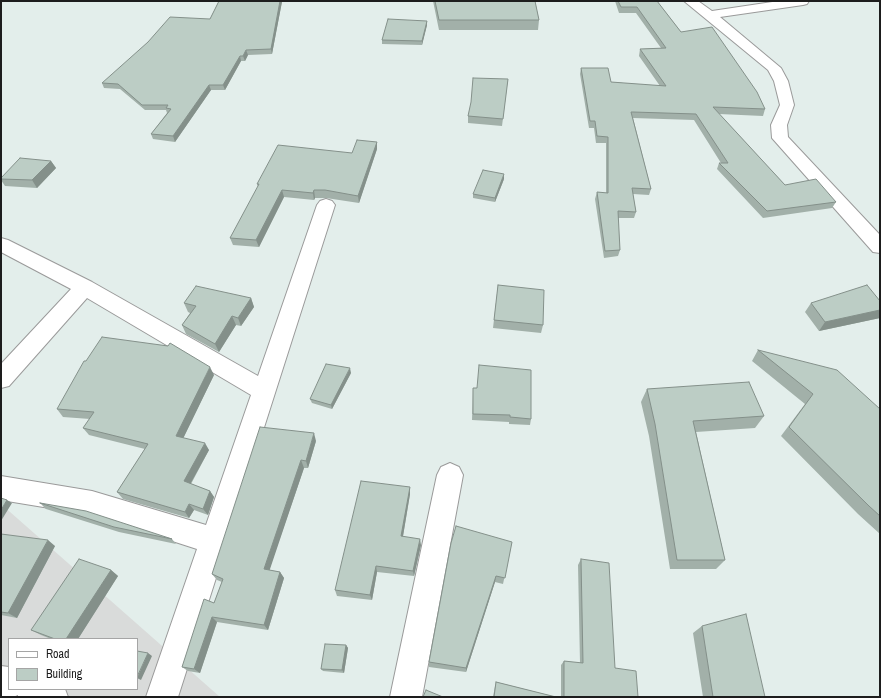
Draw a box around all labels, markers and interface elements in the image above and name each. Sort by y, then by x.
legend [8,638,138,690]
text: Road [46,646,70,662]
text: Building [46,666,82,682]

